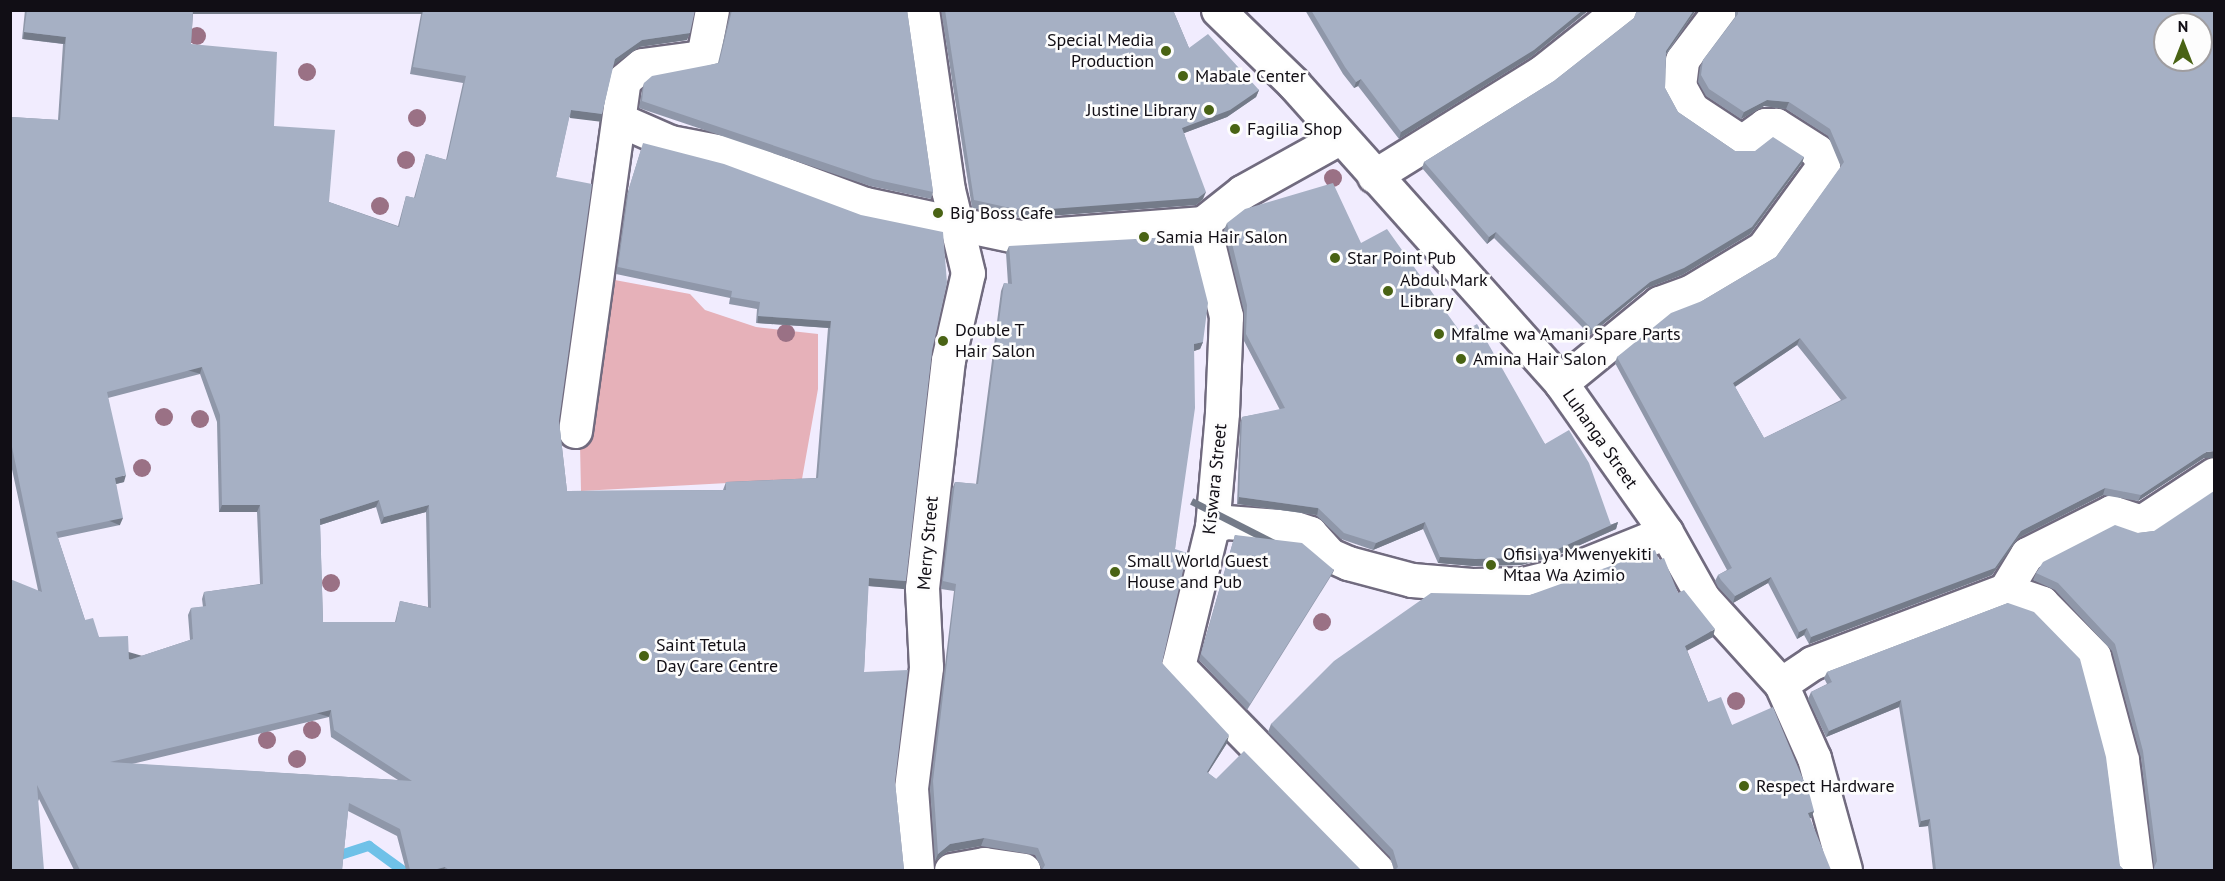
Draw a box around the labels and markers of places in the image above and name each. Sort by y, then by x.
place label: Special Media Production [1047,30,1154,72]
marker: Special Media Production [1159,44,1173,58]
place label: Mabale Center [1195,65,1306,87]
marker: Mabale Center [1176,69,1190,83]
place label: Justine Library [1086,99,1197,121]
marker: Justine Library [1202,103,1216,117]
place label: Fagilia Shop [1247,118,1342,140]
marker: Fagilia Shop [1228,122,1242,136]
place label: Big Boss Cafe [950,202,1054,224]
marker: Big Boss Cafe [931,206,945,220]
place label: Samia Hair Salon [1156,226,1288,248]
marker: Samia Hair Salon [1137,230,1151,244]
place label: Star Point Pub [1347,247,1456,269]
marker: Star Point Pub [1328,251,1342,265]
place label: Abdul Mark Library [1400,270,1488,312]
marker: Abdul Mark Library [1381,284,1395,298]
place label: Double T Hair Salon [955,320,1035,362]
place label: Mfalme wa Amani Spare Parts [1451,323,1681,345]
marker: Mfalme wa Amani Spare Parts [1432,327,1446,341]
marker: Double T Hair Salon [936,334,950,348]
place label: Amina Hair Salon [1473,348,1607,370]
marker: Amina Hair Salon [1454,352,1468,366]
place label: Ofisi ya Mwenyekiti Mtaa Wa Azimio [1503,544,1652,586]
place label: Small World Guest House and Pub [1127,551,1269,594]
marker: Ofisi ya Mwenyekiti Mtaa Wa Azimio [1484,558,1498,572]
marker: Small World Guest House and Pub [1108,565,1122,579]
place label: Saint Tetula Day Care Centre [656,635,779,678]
marker: Saint Tetula Day Care Centre [637,649,651,663]
place label: Respect Hardware [1756,775,1895,797]
marker: Respect Hardware [1737,779,1751,793]

